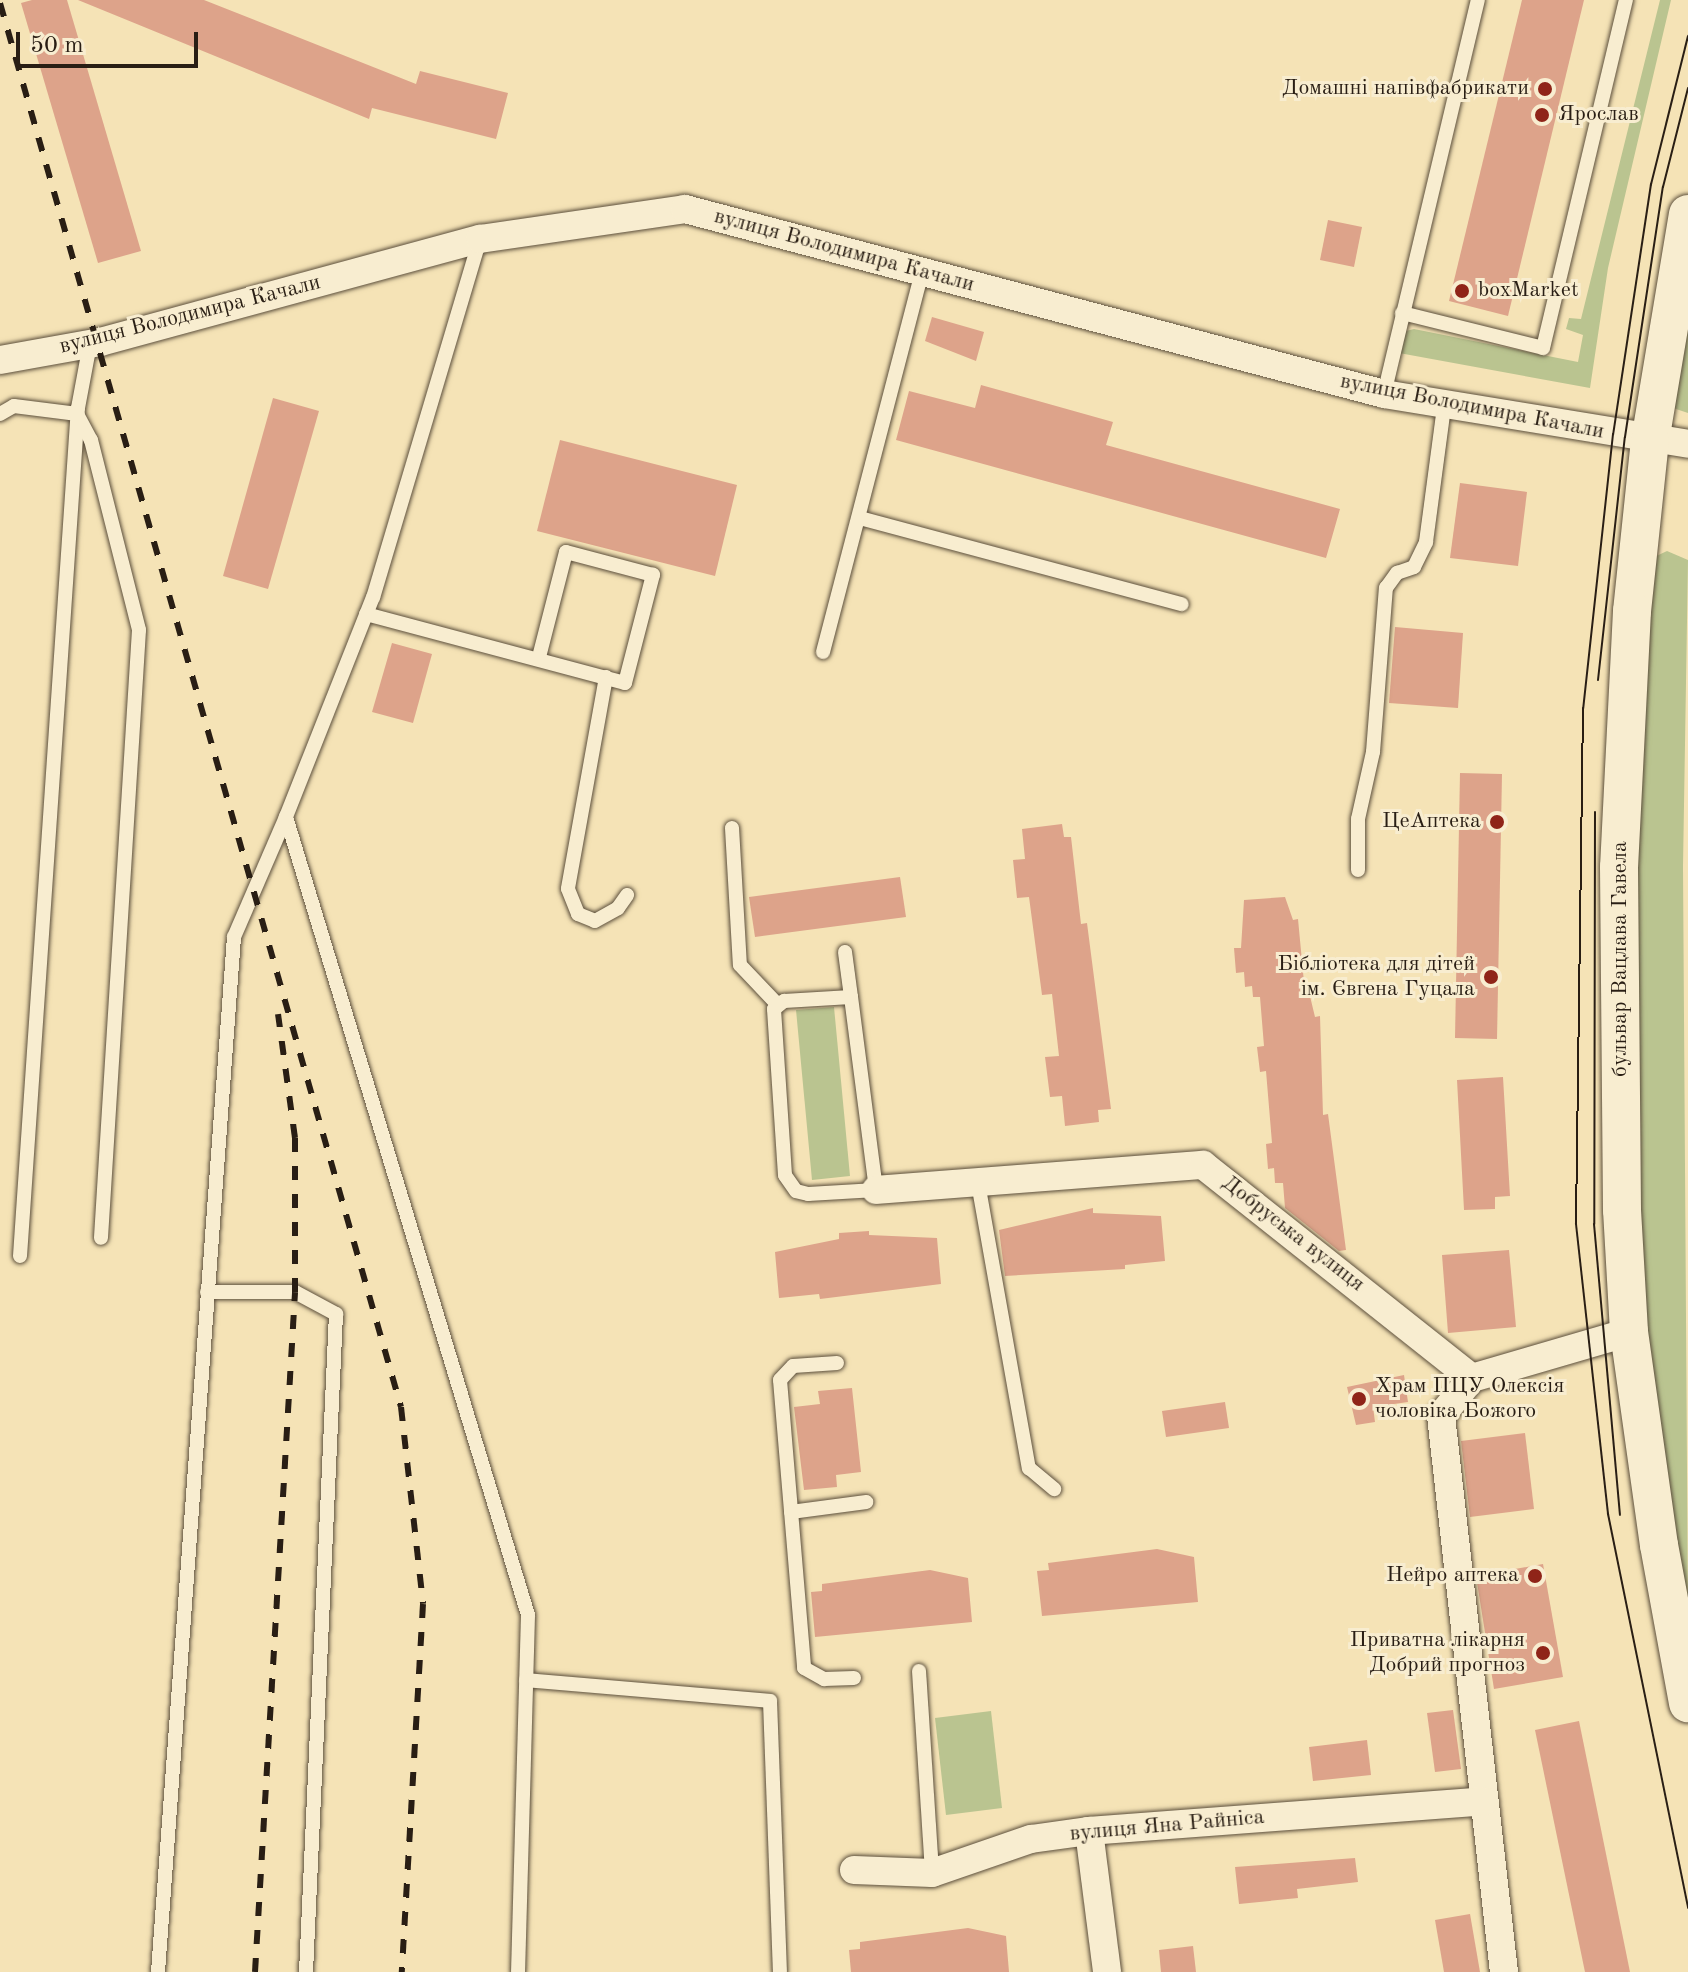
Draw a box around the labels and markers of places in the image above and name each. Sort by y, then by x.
place label: Домашні напівфабрикати [1282,76,1529,102]
marker: Домашні напівфабрикати [1536,80,1554,98]
place label: Ярослав [1558,102,1639,128]
marker: Ярослав [1533,106,1551,124]
place label: boxMarket [1478,278,1579,304]
marker: boxMarket [1453,282,1471,300]
place label: ЦеАптека [1382,809,1481,835]
marker: ЦеАптека [1488,813,1506,831]
place label: Бібліотека для дітей ім. Євгена Гуцала [1278,951,1475,1002]
marker: Бібліотека для дітей ім. Євгена Гуцала [1482,968,1500,986]
place label: Храм ПЦУ Олексія чоловіка Божого [1375,1373,1565,1424]
marker: Храм ПЦУ Олексія чоловіка Божого [1350,1390,1368,1408]
place label: Нейро аптека [1386,1563,1519,1589]
marker: Нейро аптека [1526,1567,1544,1585]
place label: Приватна лікарня Добрий прогноз [1350,1627,1525,1678]
marker: Приватна лікарня Добрий прогноз [1532,1642,1554,1664]

